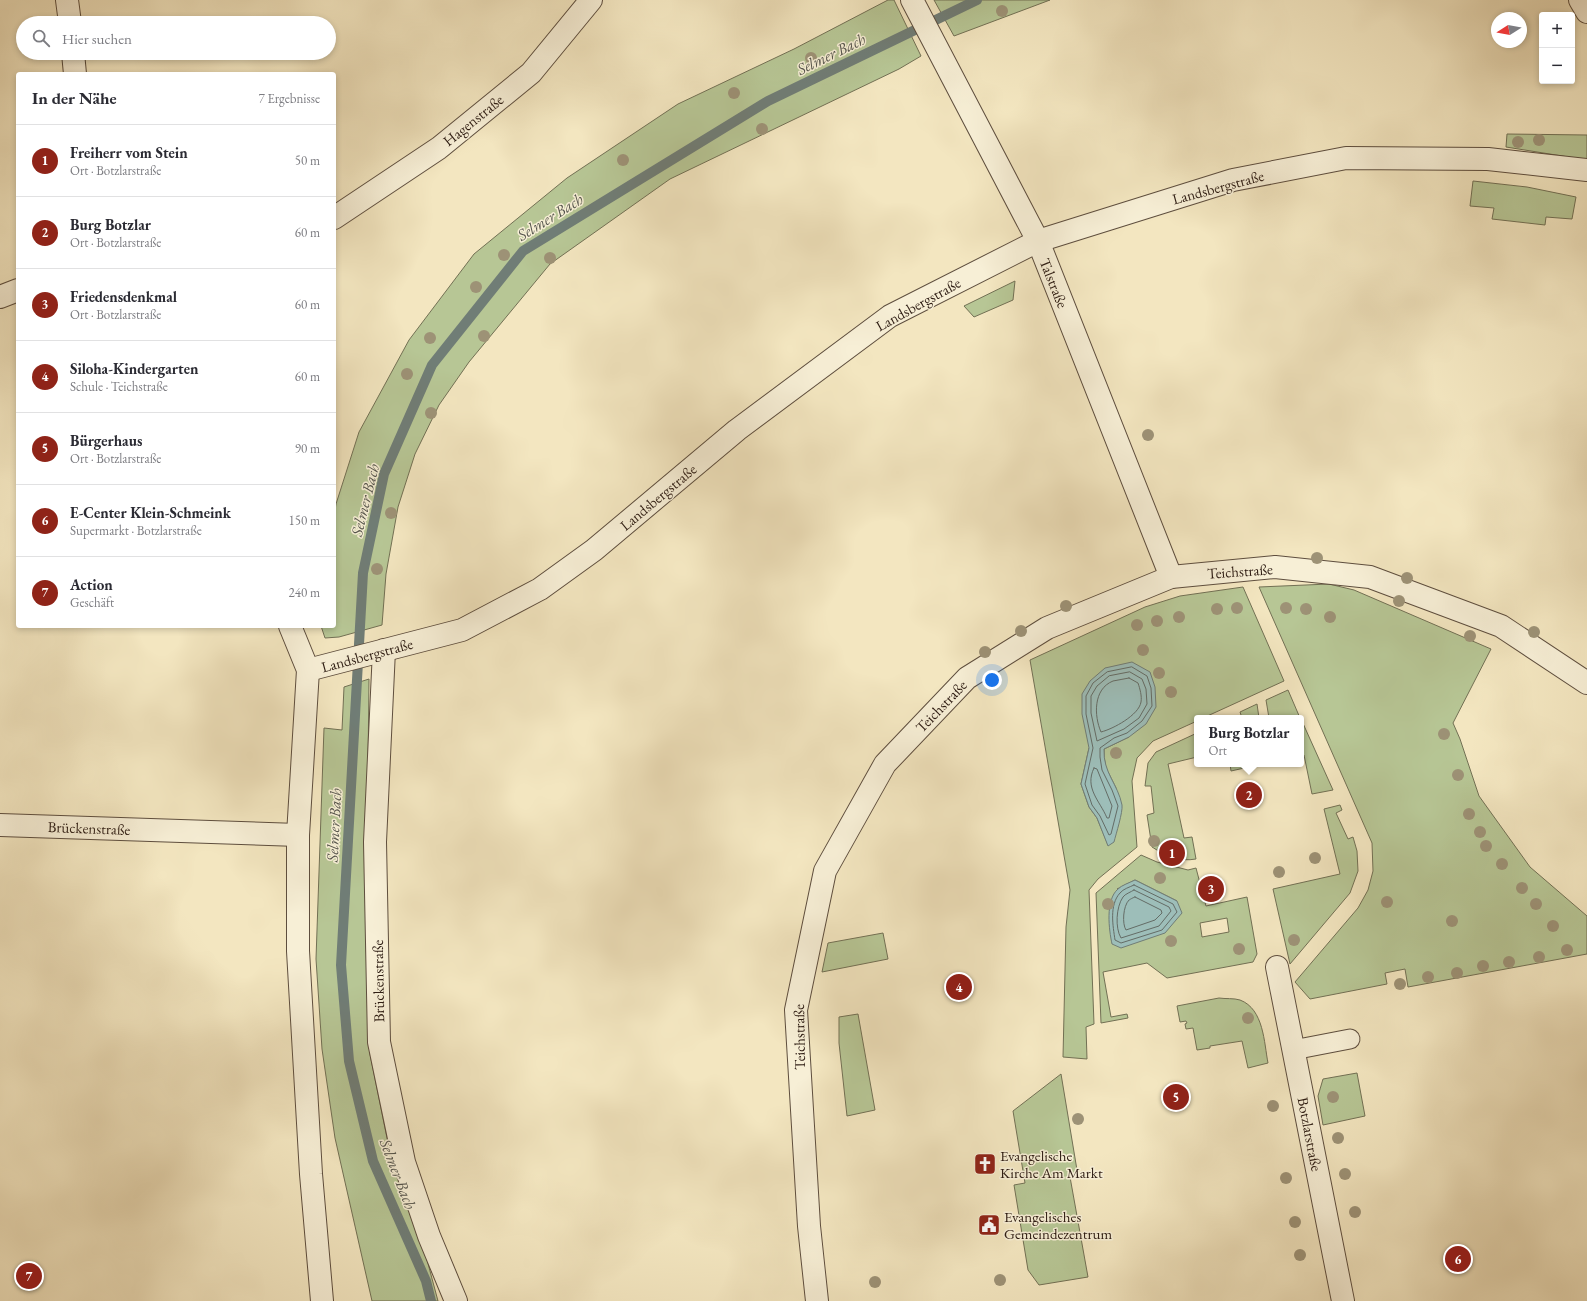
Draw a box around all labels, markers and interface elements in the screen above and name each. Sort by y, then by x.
north arrow [1491,12,1527,48]
map controls [1539,12,1575,84]
button: + [1539,12,1575,48]
search box [16,16,336,60]
icon: search [30,27,52,49]
water label: Selmer Bach [792,28,869,80]
text: Hier suchen [62,29,132,48]
button: − [1539,48,1575,84]
text: In der Nähe [32,87,117,109]
text: 7 Ergebnisse [259,90,320,107]
street label: Hagenstraße [439,90,507,150]
text: Freiherr vom Stein [70,143,188,162]
text: 1 [42,152,48,169]
text: 50 m [295,152,320,169]
text: Ort · Botzlarstraße [70,162,161,179]
street label: Landsbergstraße [1170,166,1266,208]
water label: Selmer Bach [512,188,587,246]
text: Burg Botzlar [70,215,151,234]
text: 2 [42,224,48,241]
text: 60 m [295,224,320,241]
text: Ort · Botzlarstraße [70,234,161,251]
street label: Talstraße [1035,255,1073,311]
street label: Landsbergstraße [872,273,964,335]
text: Friedensdenkmal [70,287,177,306]
text: 3 [42,296,48,313]
text: 60 m [295,296,320,313]
text: Ort · Botzlarstraße [70,306,161,323]
text: Siloha-Kindergarten [70,359,198,378]
text: 4 [42,368,48,385]
text: 60 m [295,368,320,385]
text: Schule · Teichstraße [70,378,168,395]
text: Bürgerhaus [70,431,142,450]
text: 5 [42,440,48,457]
text: 90 m [295,440,320,457]
text: Ort · Botzlarstraße [70,450,161,467]
street label: Landsbergstraße [616,459,700,535]
water label: Selmer Bach [346,461,384,539]
text: E-Center Klein-Schmeink [70,503,231,522]
text: 6 [42,512,48,529]
text: 150 m [289,512,320,529]
text: Supermarkt · Botzlarstraße [70,522,202,539]
street label: Teichstraße [1207,559,1274,583]
text: Action [70,575,113,594]
text: 7 [42,584,48,601]
text: 240 m [289,584,320,601]
text: Geschäft [70,594,114,611]
street label: Landsbergstraße [319,634,415,676]
your location [982,670,1002,690]
street label: Teichstraße [911,676,971,736]
popup [1194,715,1304,767]
text: Burg Botzlar [1209,723,1289,742]
text: Ort [1209,742,1227,759]
pin: 2 [1236,780,1262,810]
water label: Selmer Bach [322,787,346,863]
street label: Brückenstraße [47,817,131,839]
pin: 1 [1159,838,1185,868]
pin: 3 [1198,874,1224,904]
street label: Brückenstraße [368,939,388,1022]
pin: 4 [946,972,972,1002]
street label: Teichstraße [789,1004,809,1070]
pin: 5 [1163,1082,1189,1112]
street label: Botzlarstraße [1294,1095,1327,1173]
water label: Selmer Bach [375,1135,421,1212]
place label: Evangelische Kirche Am Markt [1000,1146,1103,1182]
church icon: Evangelische Kirche Am Markt [972,1151,998,1177]
place label: Evangelisches Gemeindezentrum [1004,1207,1112,1243]
public building icon: Evangelisches Gemeindezentrum [976,1212,1002,1238]
pin: 6 [1445,1244,1471,1274]
pin: 7 [16,1261,42,1291]

